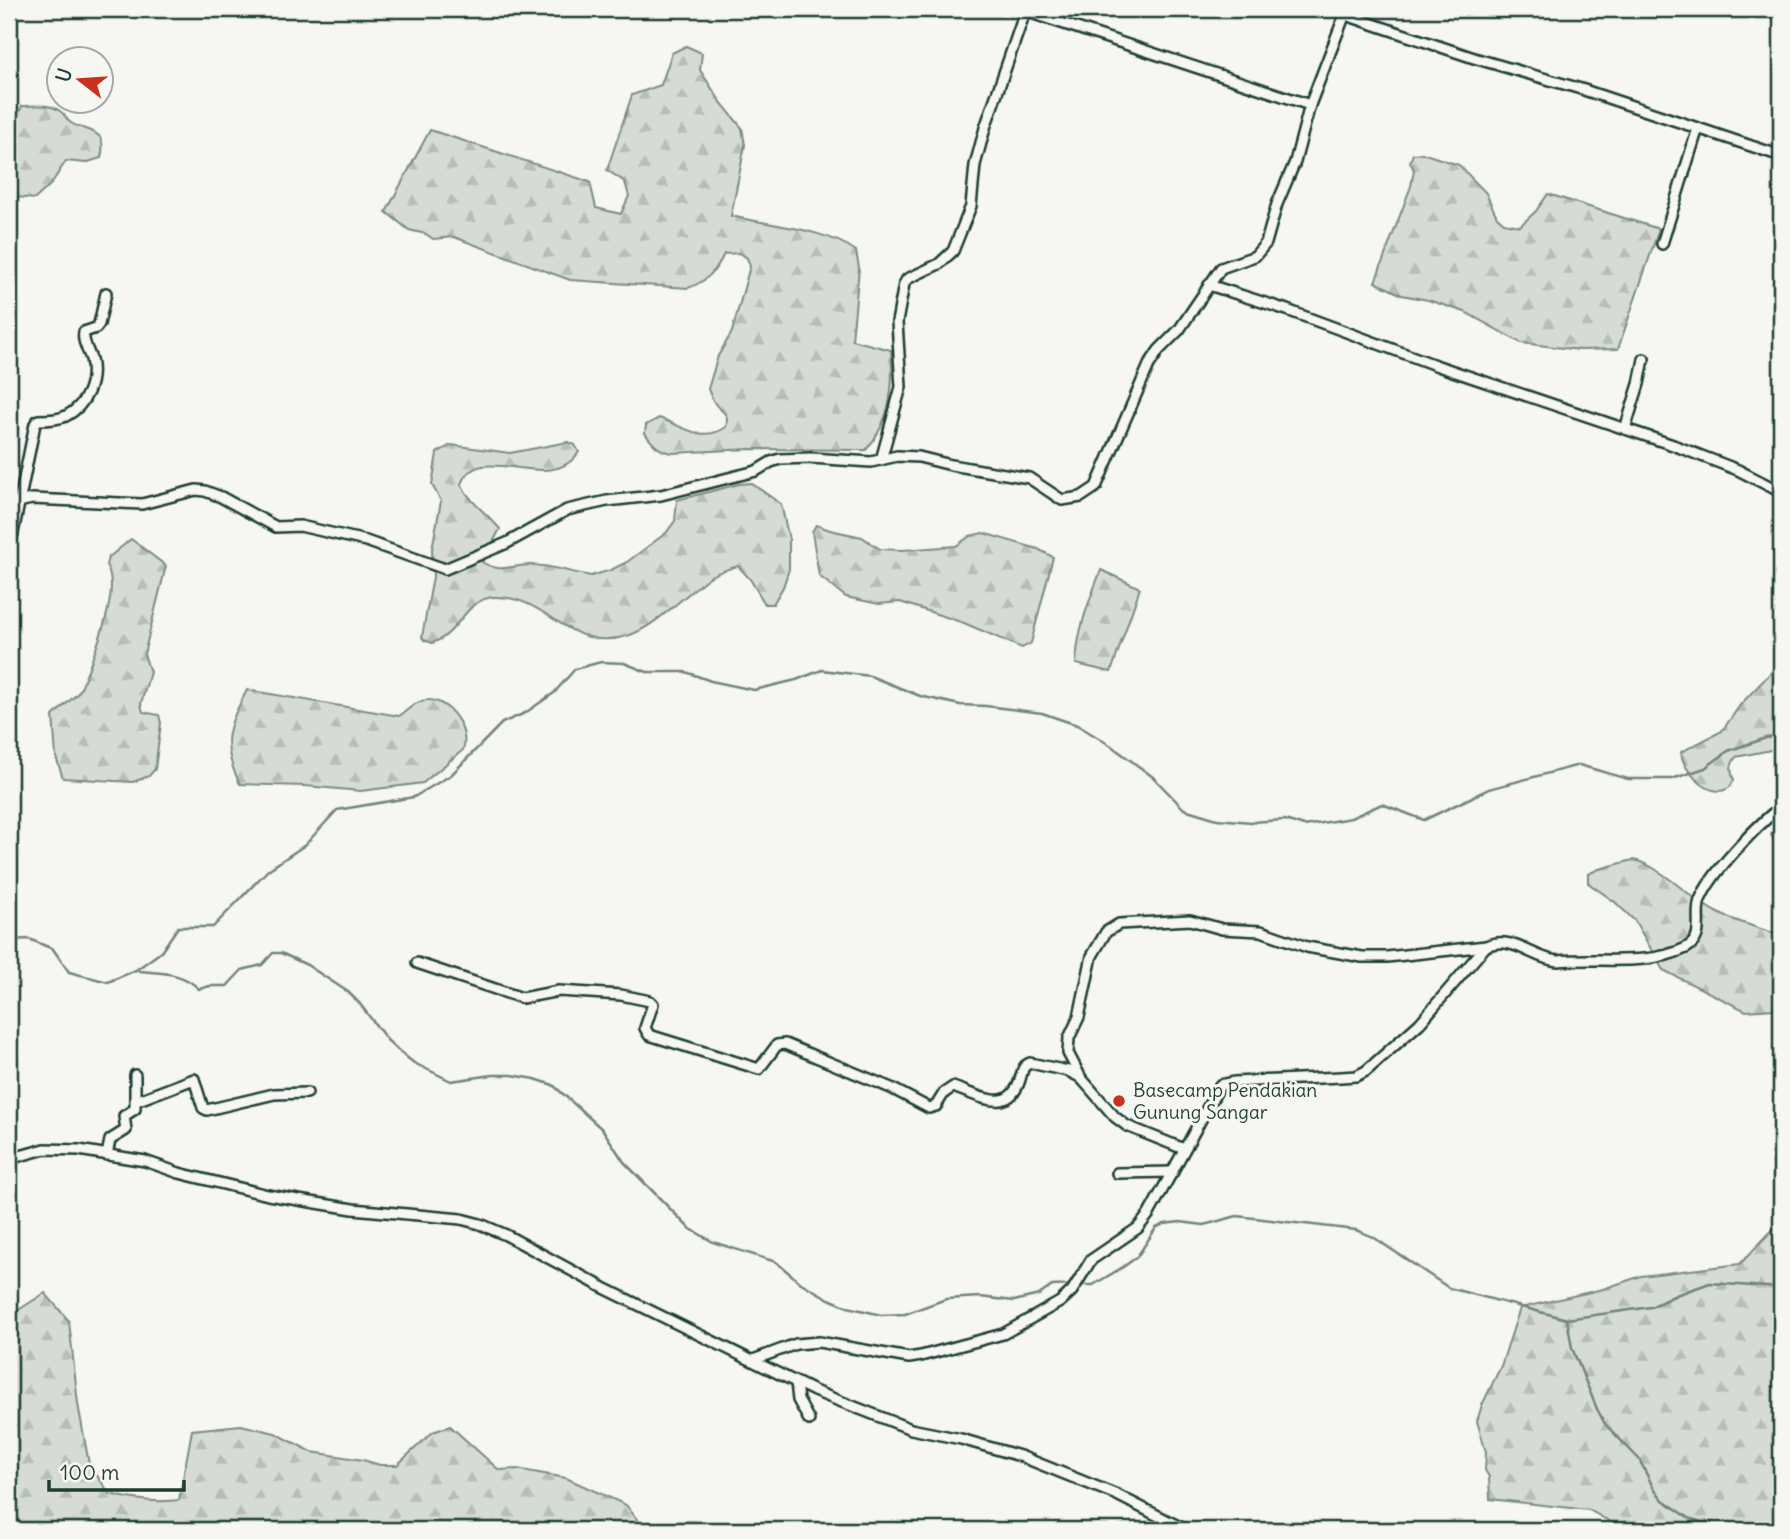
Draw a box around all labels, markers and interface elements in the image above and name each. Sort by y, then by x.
north arrow [46,46,116,116]
text: U [50,65,77,85]
place label: Basecamp Pendakian Gunung Sangar [1133,1078,1317,1124]
marker: Basecamp Pendakian Gunung Sangar [1111,1093,1127,1109]
scale bar [49,1448,184,1492]
text: 100 m [60,1459,119,1486]

